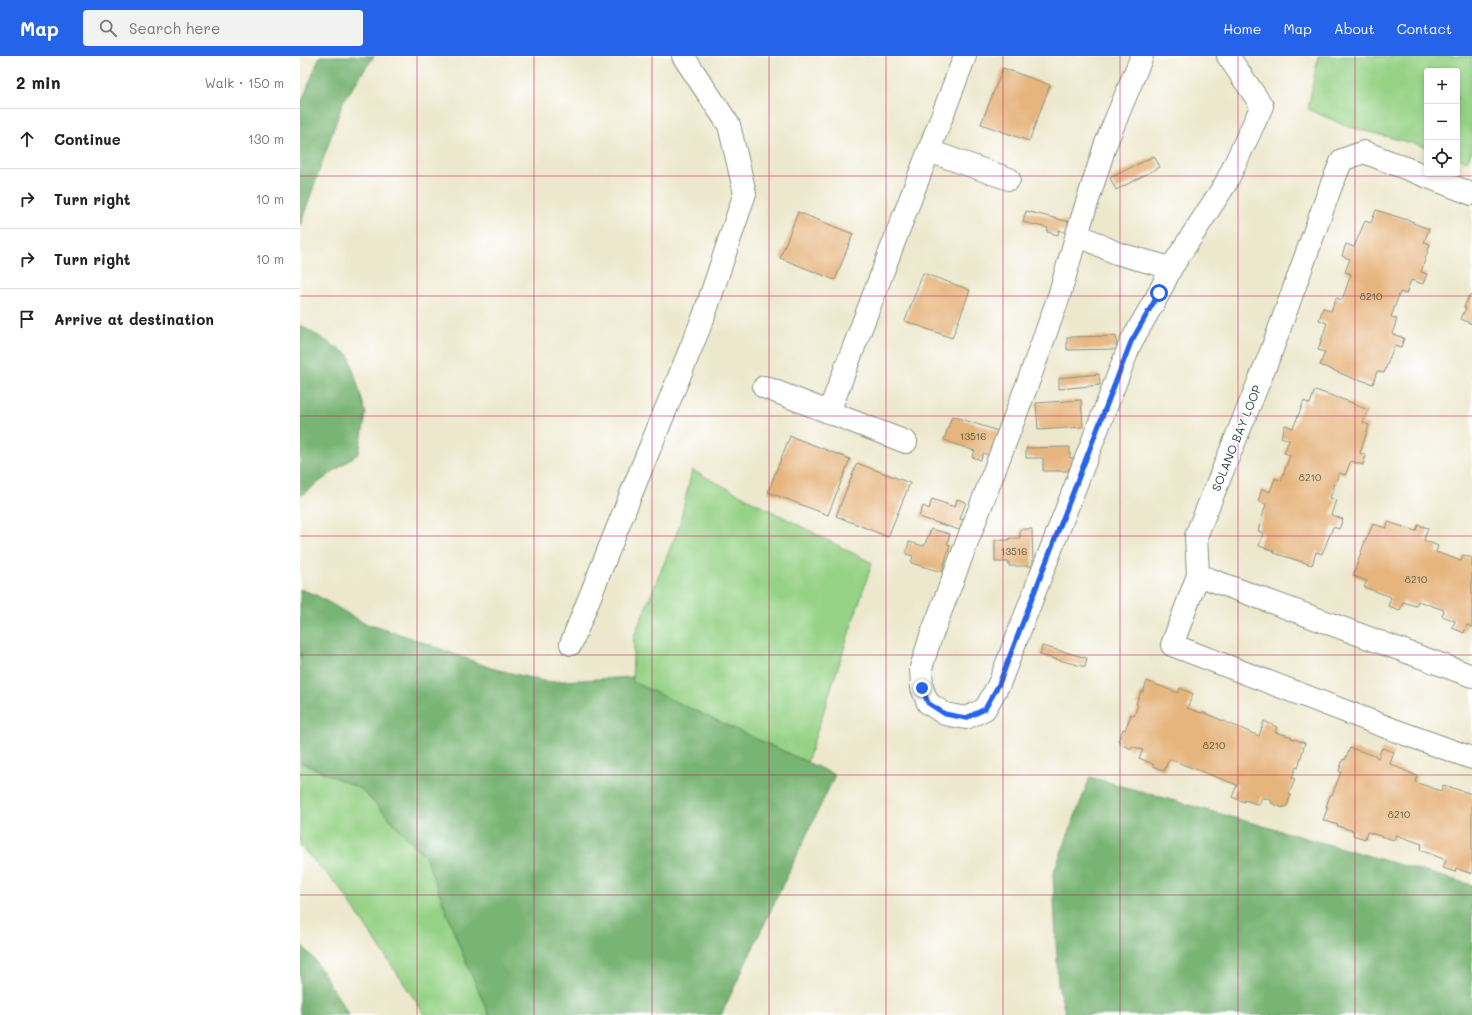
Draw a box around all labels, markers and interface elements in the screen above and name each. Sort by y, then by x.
search box [83,10,363,46]
text: Map [20,16,59,41]
icon: search [97,17,119,39]
text: Search here [129,18,220,38]
text: Home [1223,19,1261,38]
text: Map [1283,19,1312,38]
text: About [1334,19,1375,38]
text: Contact [1397,19,1452,38]
map controls [1424,68,1460,176]
button: + [1424,68,1460,104]
text: 2 min [16,71,61,93]
text: Walk · 150 m [204,74,284,91]
button: − [1424,104,1460,140]
icon: ahead [16,128,38,150]
text: Continue [54,129,121,149]
text: 130 m [248,130,284,147]
button: locate [1424,140,1460,176]
icon: right [16,188,38,210]
text: Turn right [54,189,131,209]
text: 10 m [256,190,284,207]
icon: right [16,248,38,270]
text: Turn right [54,249,131,269]
text: 10 m [256,250,284,267]
route start [1150,284,1168,302]
house number: 8210 [1360,289,1382,303]
icon: arrive [16,308,38,330]
text: Arrive at destination [54,309,214,329]
street label: SOLANO BAY LOOP [1207,383,1265,493]
house number: 13516 [960,429,986,443]
house number: 8210 [1299,470,1321,484]
house number: 13516 [1001,544,1027,558]
house number: 8210 [1405,572,1427,586]
route end [913,679,931,697]
house number: 8210 [1203,738,1225,752]
house number: 8210 [1388,807,1410,821]

